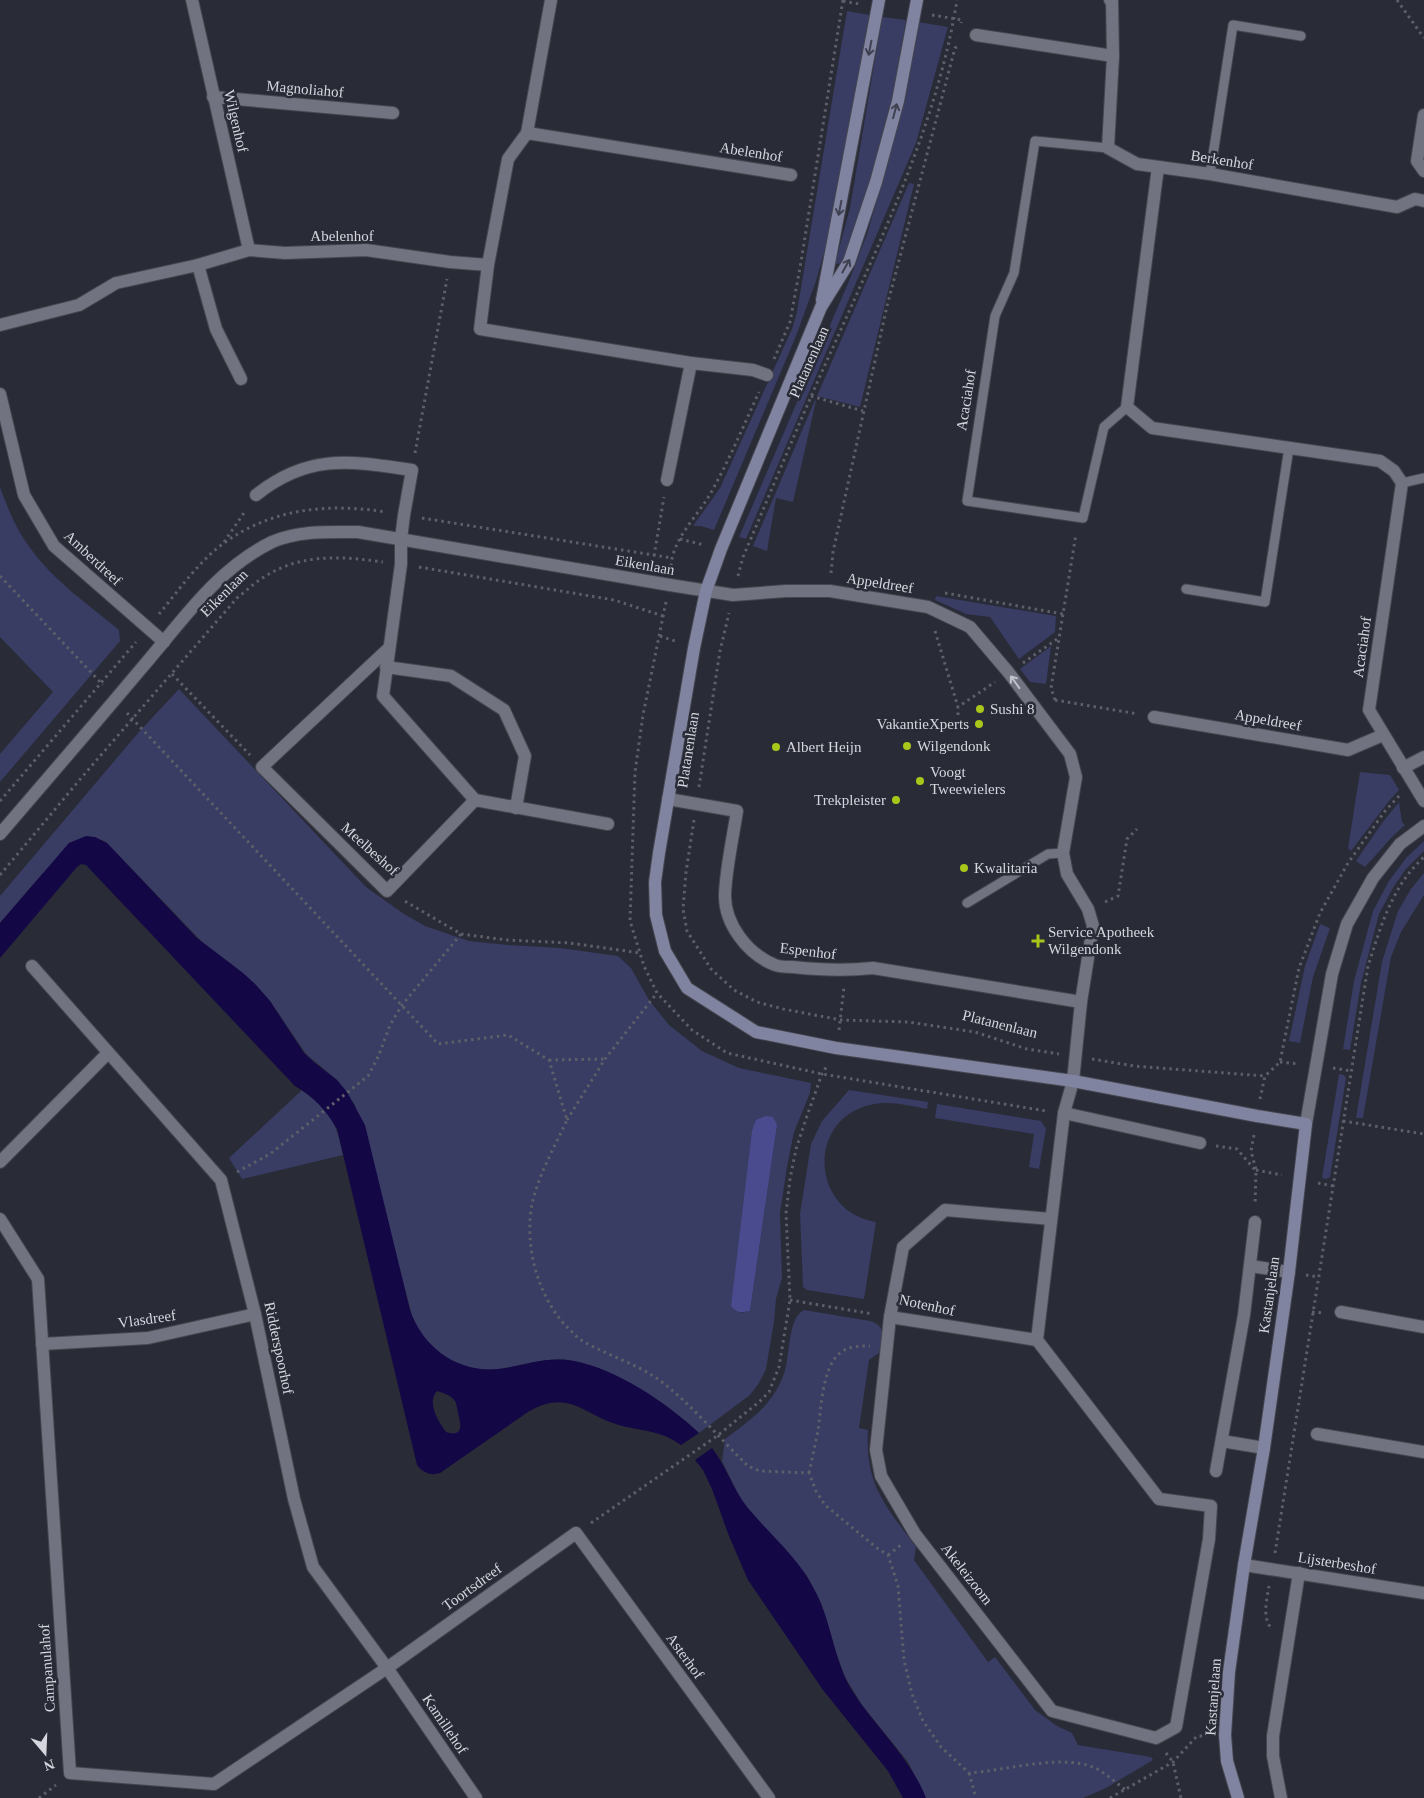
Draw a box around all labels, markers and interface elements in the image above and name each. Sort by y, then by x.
one-way arrow [865,40,875,56]
street label: Magnoliahof [266,78,344,100]
street label: Wilgenhof [221,88,251,154]
one-way arrow [891,103,901,119]
street label: Abelenhof [718,139,784,165]
street label: Berkenhof [1189,147,1255,173]
one-way arrow [835,199,844,215]
street label: Abelenhof [310,228,374,244]
one-way arrow [842,259,852,273]
street label: Platanenlaan [786,323,832,400]
street label: Acaciahof [953,368,979,432]
street label: Amberdreef [61,527,125,589]
street label: Eikenlaan [614,552,676,578]
street label: Eikenlaan [197,566,251,620]
street label: Appeldreef [845,570,915,596]
street label: Acaciahof [1350,615,1374,679]
one-way arrow [1010,676,1021,689]
place label: Sushi 8 [990,701,1035,717]
marker: Sushi 8 [974,703,986,715]
street label: Appeldreef [1233,706,1303,734]
street label: Platanenlaan [674,710,702,789]
place label: VakantieXperts [877,716,969,732]
marker: VakantieXperts [973,718,985,730]
place label: Wilgendonk [917,738,991,754]
place label: Albert Heijn [786,739,862,755]
marker: Wilgendonk [901,740,913,752]
marker: Albert Heijn [770,741,782,753]
place label: Voogt Tweewielers [930,764,1006,797]
marker: Voogt Tweewielers [914,775,926,787]
place label: Trekpleister [814,792,886,808]
marker: Trekpleister [890,794,902,806]
street label: Meelbeshof [338,819,402,879]
place label: Kwalitaria [974,860,1038,876]
marker: Kwalitaria [958,862,970,874]
place label: Service Apotheek Wilgendonk [1048,924,1155,957]
marker: Service Apotheek Wilgendonk [1032,935,1044,947]
street label: Espenhof [779,940,837,962]
street label: Platanenlaan [961,1007,1040,1041]
street label: Kastanjelaan [1256,1255,1282,1334]
street label: Notenhof [898,1291,956,1319]
street label: Ridderspoorhof [261,1300,297,1396]
street label: Vlasdreef [117,1307,177,1331]
street label: Akeleizoom [938,1540,996,1608]
street label: Lijsterbeshof [1297,1549,1377,1577]
street label: Toortsdreef [439,1560,505,1614]
street label: Campanulahof [36,1623,58,1713]
street label: Asterhof [663,1630,707,1682]
street label: Kastanjelaan [1202,1657,1224,1736]
street label: Kamillehof [419,1691,471,1757]
north arrow [20,1728,70,1778]
text: N [42,1756,56,1774]

